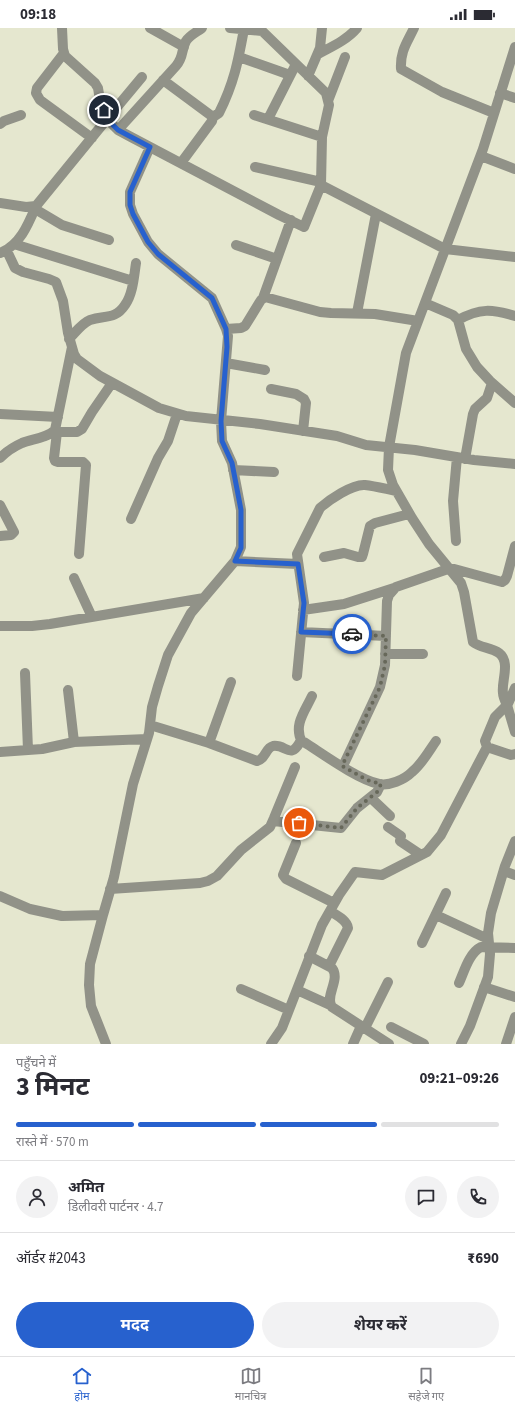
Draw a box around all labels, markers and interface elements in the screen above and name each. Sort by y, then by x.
text: 09:18 [20,4,56,25]
pin [87,93,121,127]
icon: home [93,99,115,121]
courier [332,614,372,654]
icon: car [341,623,363,645]
pin [282,806,316,840]
icon: bag [288,812,310,834]
text: पहुँचने में [16,1054,56,1072]
text: 3 मिनट [16,1068,90,1105]
text: 09:21–09:26 [419,1068,499,1089]
text: रास्ते में · 570 m [16,1133,89,1151]
button: person [16,1176,58,1218]
button: chat [405,1176,447,1218]
button: phone [457,1176,499,1218]
text: अमित [68,1177,104,1198]
text: डिलीवरी पार्टनर · 4.7 [68,1198,163,1216]
text: ऑर्डर #2043 [16,1248,86,1269]
text: ₹690 [467,1248,499,1269]
button: मदद [16,1302,254,1348]
button: शेयर करें [262,1302,499,1348]
tab: होम [71,1365,93,1404]
tab: मानचित्र [235,1365,266,1404]
tab: सहेजे गए [408,1365,444,1404]

